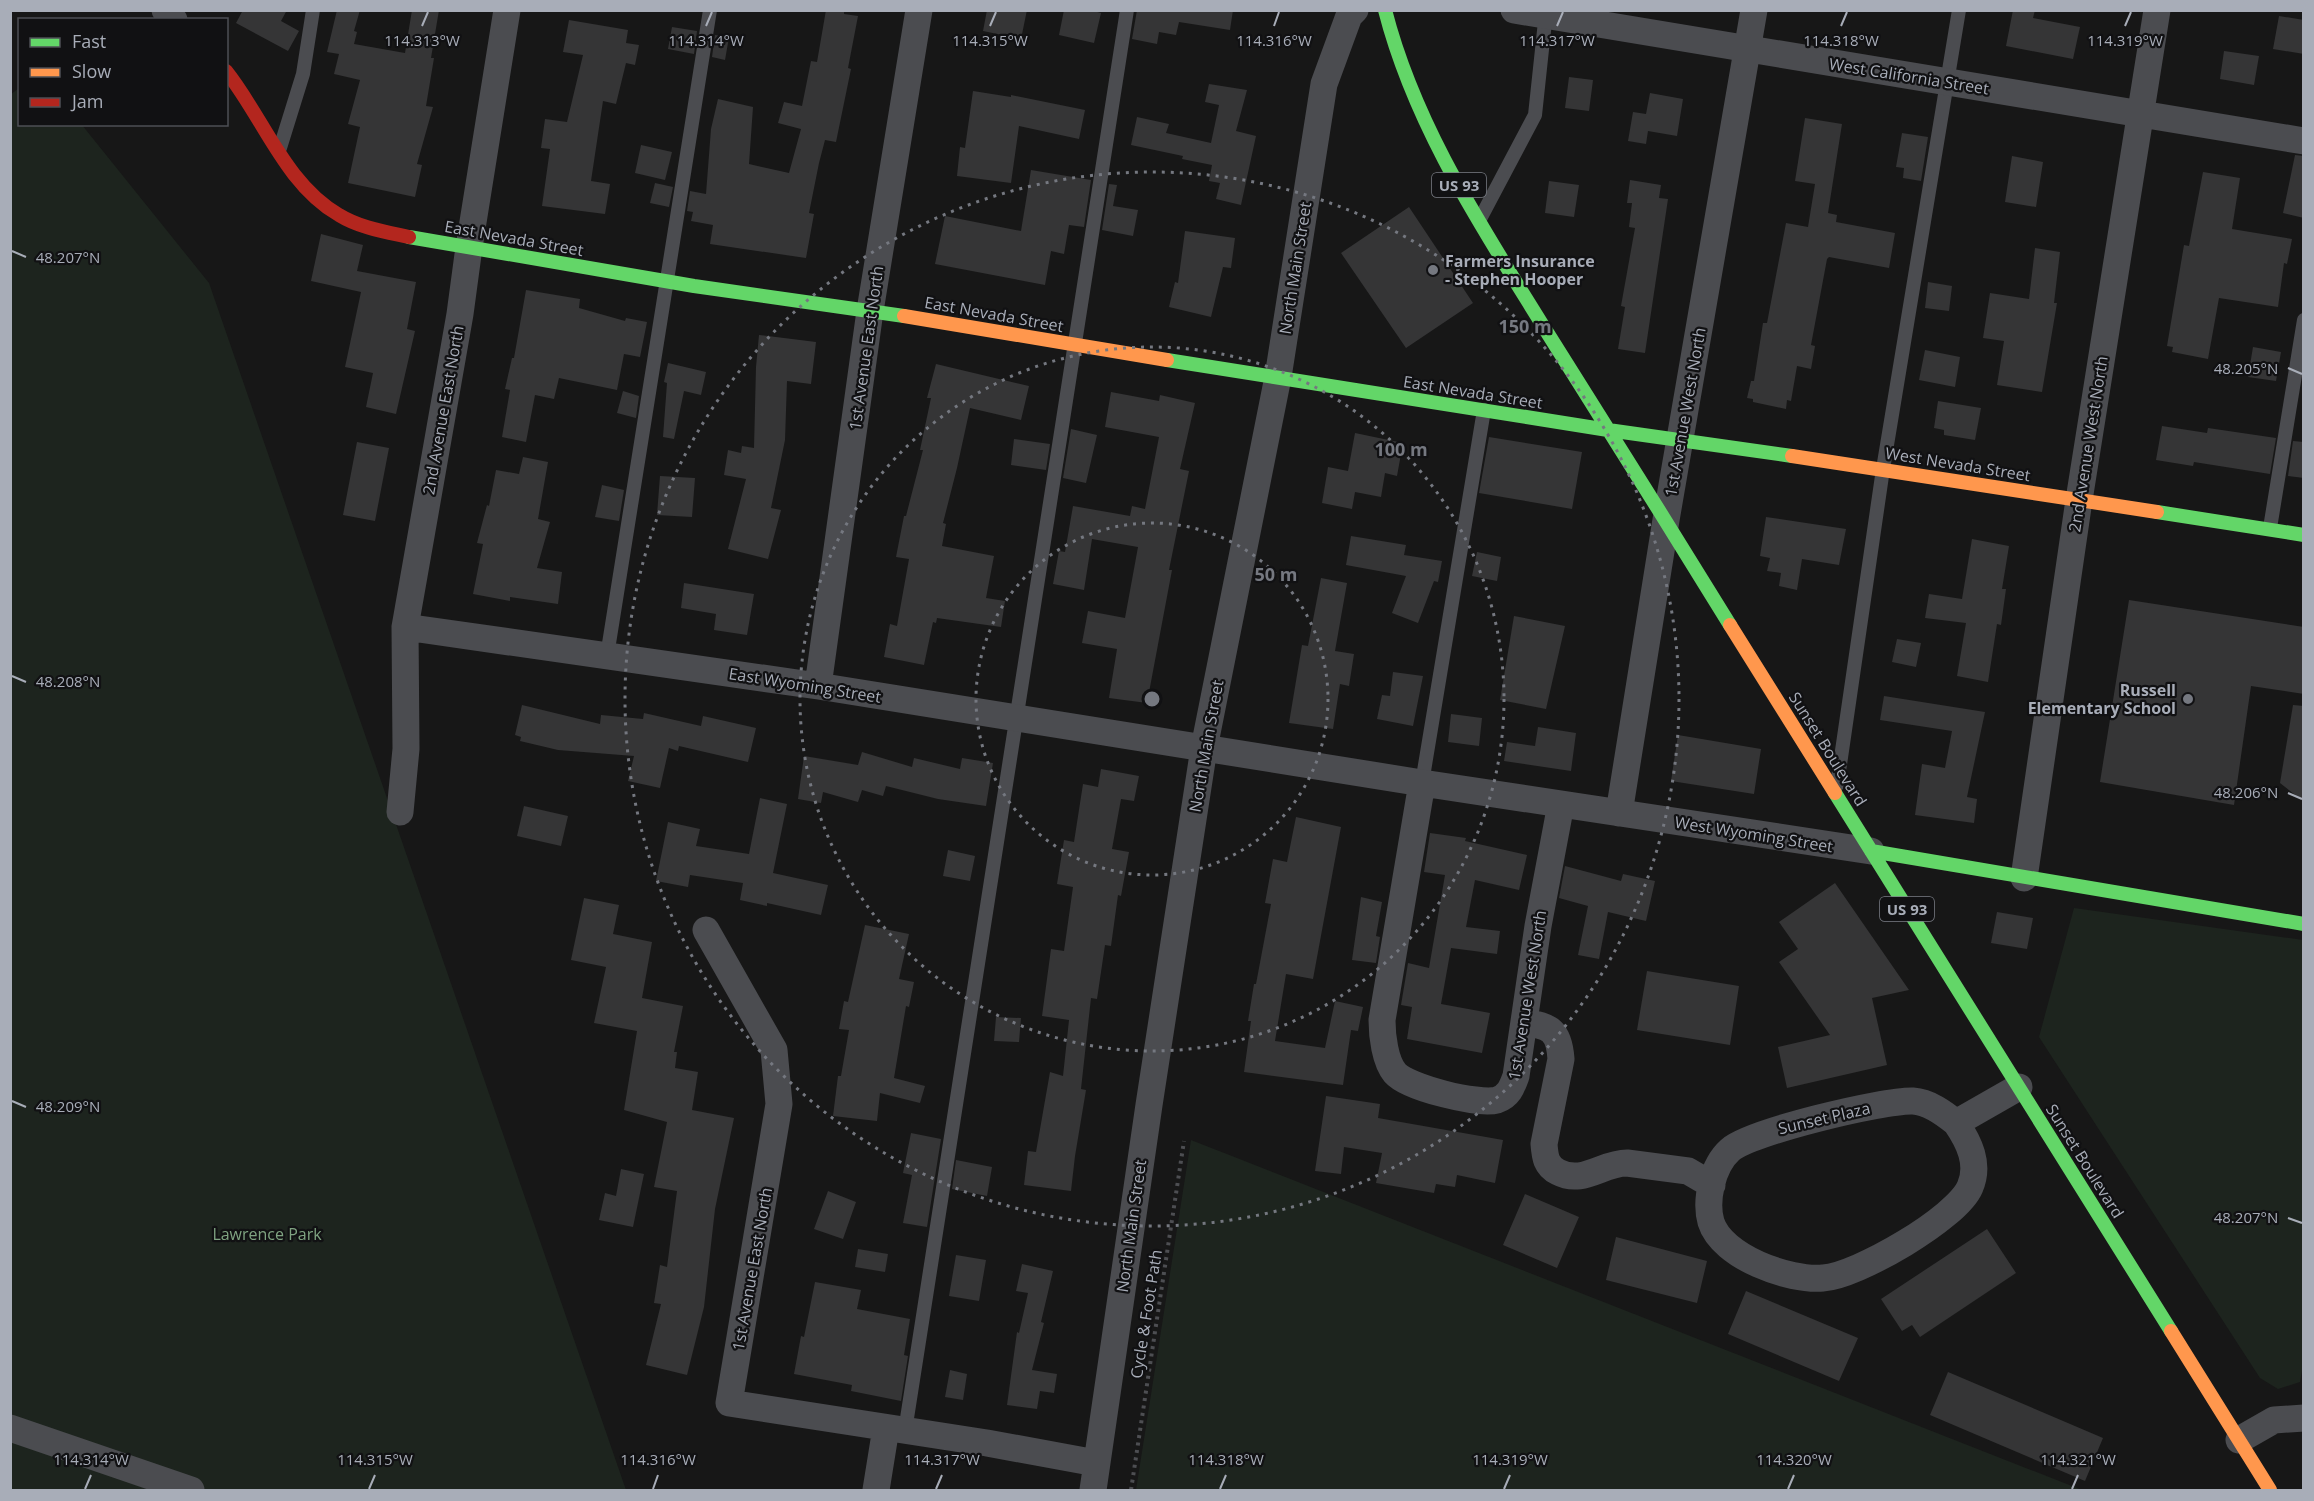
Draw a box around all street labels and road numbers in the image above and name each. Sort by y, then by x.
street label: West California Street [1828,53,1991,100]
road number: US 93 [1432,173,1486,197]
street label: North Main Street [1274,200,1316,336]
street label: East Nevada Street [443,215,585,261]
street label: 1st Avenue East North [844,265,888,431]
street label: East Nevada Street [923,291,1065,337]
street label: 2nd Avenue East North [417,324,469,496]
street label: 1st Avenue West North [1659,326,1711,498]
street label: 2nd Avenue West North [2063,355,2113,533]
street label: East Nevada Street [1402,370,1544,414]
street label: West Nevada Street [1884,442,2032,486]
street label: East Wyoming Street [727,662,883,708]
street label: North Main Street [1184,678,1229,814]
street label: Sunset Boulevard [1784,688,1872,810]
street label: West Wyoming Street [1673,811,1835,857]
road number: US 93 [1880,897,1934,921]
street label: 1st Avenue West North [1503,909,1551,1081]
street label: Sunset Plaza [1776,1097,1872,1139]
street label: Sunset Boulevard [2041,1100,2129,1222]
street label: North Main Street [1111,1158,1151,1294]
street label: 1st Avenue East North [727,1186,777,1352]
street label: Cycle & Foot Path [1125,1248,1167,1380]

